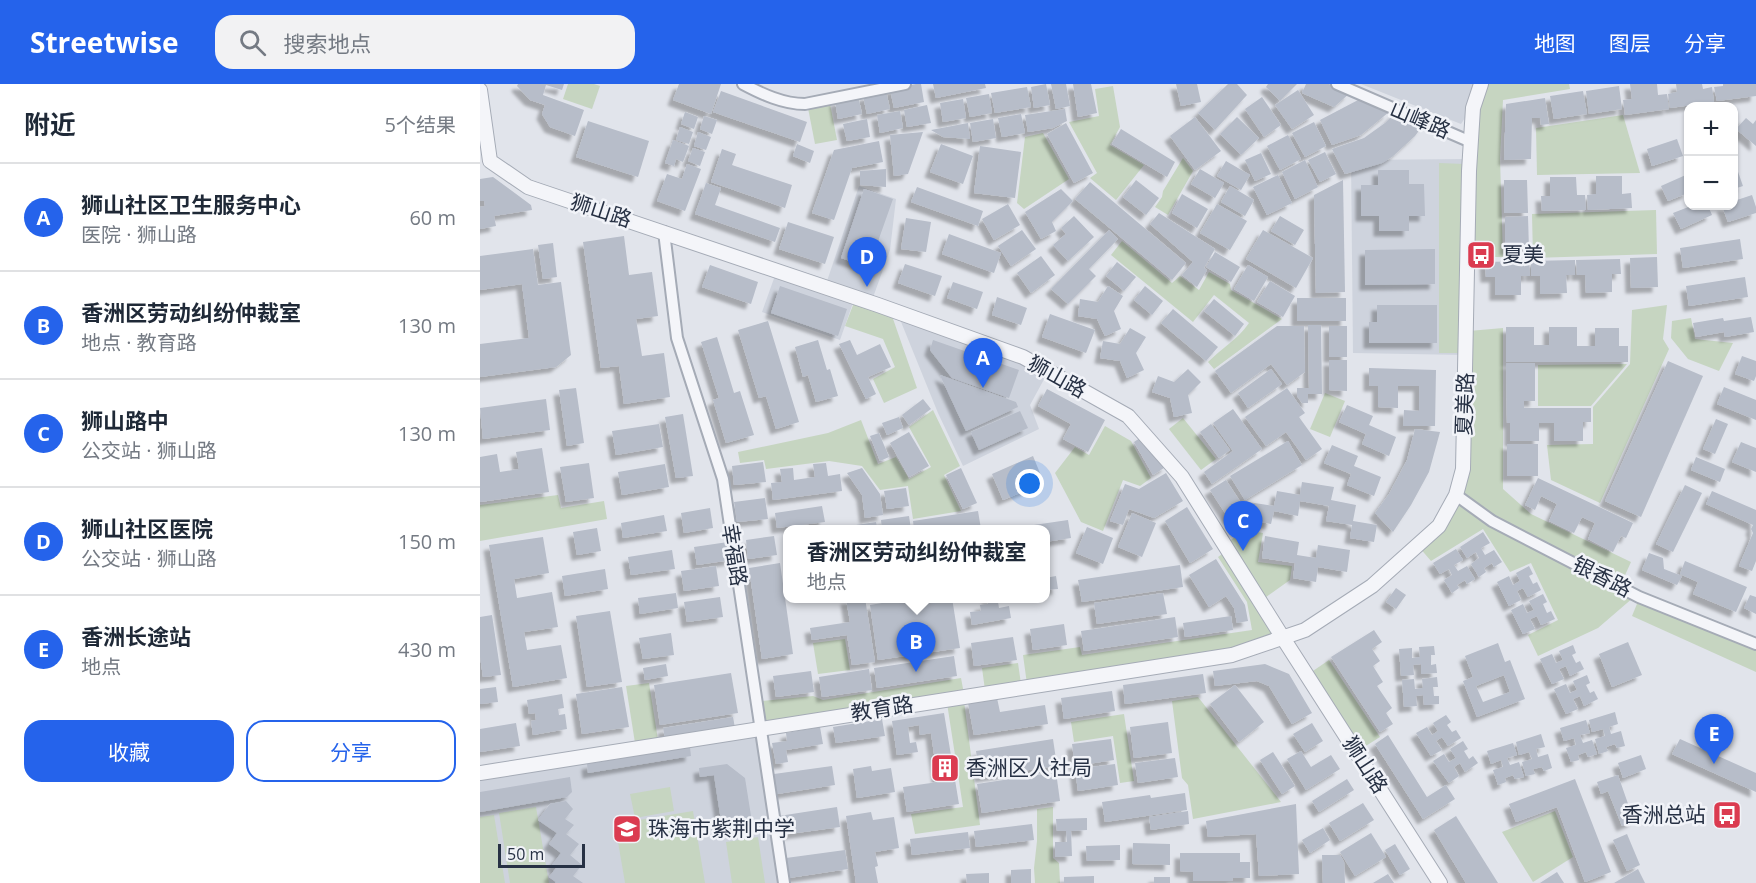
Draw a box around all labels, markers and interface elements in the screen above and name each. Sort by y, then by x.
search box [215,15,635,69]
text: Streetwise [30,23,179,61]
icon: search [236,26,269,59]
text: 搜索地点 [284,28,372,58]
text: 地图 [1534,29,1576,57]
text: 图层 [1609,29,1651,57]
text: 分享 [1684,29,1726,57]
street label: 山峰路 [1386,94,1455,144]
map controls [1684,102,1738,210]
button: + [1684,102,1738,156]
text: 附近 [24,106,76,142]
text: 5个结果 [385,111,456,138]
button: − [1684,156,1738,210]
street label: 狮山路 [567,187,636,233]
text: 狮山社区卫生服务中心 [81,189,301,219]
text: A [37,204,50,231]
text: 60 m [409,204,456,231]
text: 医院 · 狮山路 [81,221,197,248]
pin: D [848,238,886,287]
bus stop icon: 夏美 [1465,239,1497,271]
place label: 夏美 [1502,240,1544,268]
text: 香洲区劳动纠纷仲裁室 [81,297,301,327]
text: B [37,312,50,339]
text: 130 m [398,312,456,339]
text: 地点 · 教育路 [81,329,197,356]
pin: A [964,338,1002,388]
street label: 狮山路 [1023,349,1092,404]
street label: 夏美路 [1449,372,1479,436]
text: 狮山路中 [81,405,169,435]
text: C [37,420,50,447]
text: 130 m [398,420,456,447]
text: 公交站 · 狮山路 [81,437,217,464]
your location [1015,469,1044,498]
pin: C [1224,502,1263,551]
text: 狮山社区医院 [81,513,213,543]
street label: 幸福路 [716,522,754,588]
popup [783,525,1050,603]
text: D [36,528,51,555]
text: 150 m [398,528,456,555]
text: 香洲区劳动纠纷仲裁室 [806,536,1027,566]
text: 公交站 · 狮山路 [81,545,217,572]
street label: 银香路 [1568,549,1637,603]
text: 地点 [806,568,846,595]
text: 香洲长途站 [81,621,191,651]
pin: B [896,622,936,672]
text: E [38,636,49,663]
text: 430 m [398,636,456,663]
text: 地点 [81,653,121,680]
street label: 教育路 [849,689,915,727]
pin: E [1694,714,1734,764]
button: 收藏 [24,720,234,782]
button: 分享 [246,720,456,782]
street label: 狮山路 [1337,730,1395,798]
building icon: 香洲区人社局 [929,752,961,784]
place label: 香洲区人社局 [966,753,1092,781]
bus stop icon: 香洲总站 [1711,799,1743,831]
place label: 香洲总站 [1622,800,1706,828]
school or university icon: 珠海市紫荆中学 [611,813,643,845]
place label: 珠海市紫荆中学 [648,814,795,842]
scale bar [498,841,585,868]
text: 50 m [507,843,544,865]

